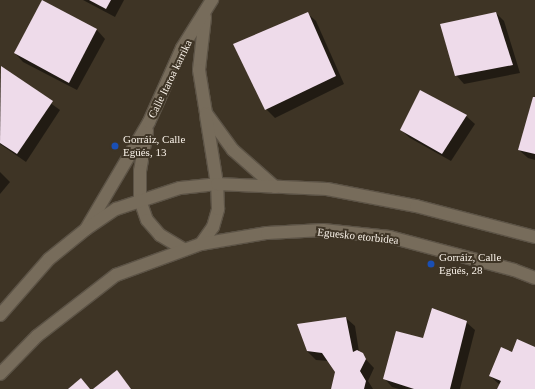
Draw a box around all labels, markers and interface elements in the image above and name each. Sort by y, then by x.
street label: Calle Itaroa karrika [145,38,195,120]
place label: Gorráiz, Calle Egüés, 13 [123,133,185,159]
marker: Gorráiz, Calle Egüés, 13 [110,141,120,151]
street label: Eguesko etorbidea [317,225,399,247]
place label: Gorráiz, Calle Egüés, 28 [439,251,501,277]
marker: Gorráiz, Calle Egüés, 28 [426,259,436,269]

